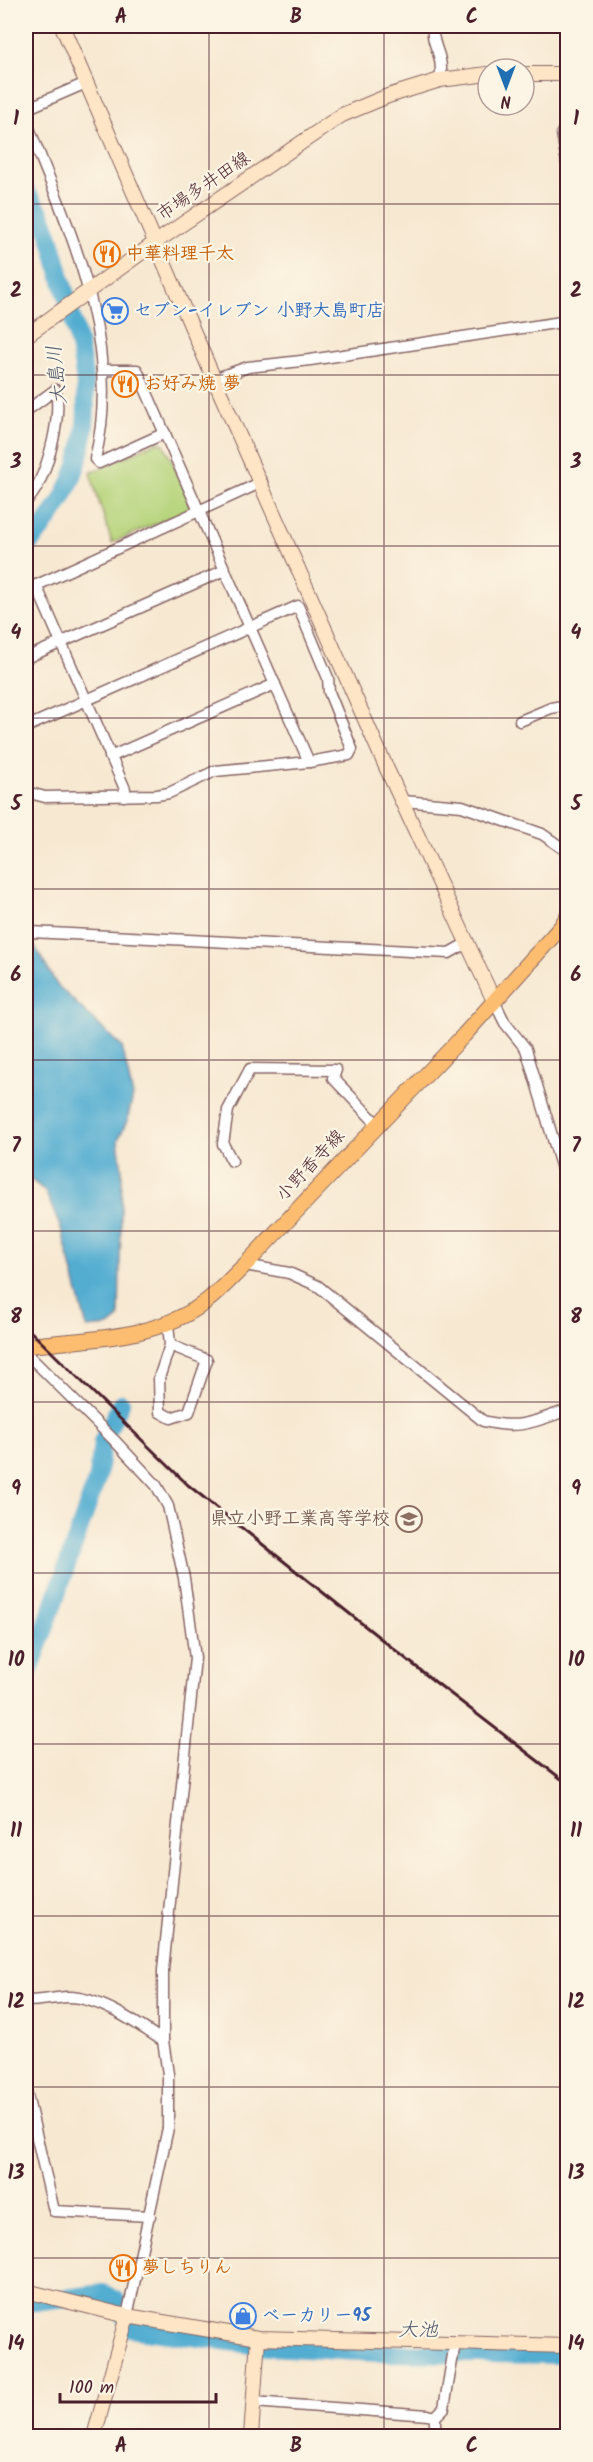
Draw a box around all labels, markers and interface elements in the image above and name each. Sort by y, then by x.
text: A [115,2,127,34]
text: B [290,2,302,34]
text: C [466,2,478,34]
north arrow [476,57,536,117]
text: N [501,88,511,113]
text: 1 [13,104,19,136]
text: 1 [573,104,579,136]
street label: 市場多井田線 [151,145,257,229]
restaurant icon: 中華料理千太 [92,239,122,269]
place label: 中華料理千太 [126,240,234,269]
text: 2 [10,276,22,308]
text: 2 [570,276,582,308]
supermarket icon: セブン-イレブン 小野大島町店 [100,296,130,326]
place label: セブン-イレブン 小野大島町店 [134,297,385,326]
water label: 大島川 [39,343,77,407]
restaurant icon: お好み焼 夢 [110,369,140,399]
place label: お好み焼 夢 [144,370,241,399]
text: 3 [10,447,22,479]
text: 3 [570,447,582,479]
text: 4 [11,618,22,650]
text: 4 [571,618,582,650]
text: 5 [10,789,23,821]
text: 5 [570,789,583,821]
text: 6 [11,960,22,992]
text: 6 [571,960,582,992]
street label: 小野香寺線 [270,1123,352,1209]
text: 7 [11,1131,21,1163]
text: 7 [571,1131,581,1163]
text: 8 [10,1302,22,1334]
text: 8 [570,1302,582,1334]
text: 9 [11,1474,21,1506]
text: 9 [571,1474,581,1506]
school or university icon: 県立小野工業高等学校 [394,1504,424,1534]
place label: 県立小野工業高等学校 [210,1505,390,1534]
text: 10 [8,1645,25,1677]
text: 10 [568,1645,585,1677]
text: 11 [10,1816,22,1848]
text: 11 [570,1816,582,1848]
text: 12 [7,1987,25,2019]
text: 12 [567,1987,585,2019]
text: 13 [8,2158,25,2190]
text: 13 [568,2158,585,2190]
restaurant icon: 夢しちりん [108,2253,138,2283]
place label: 夢しちりん [142,2254,232,2283]
shop icon: ベーカリー95 [228,2301,258,2331]
place label: ベーカリー95 [262,2302,372,2331]
water label: 大池 [398,2315,439,2347]
text: 14 [8,2329,25,2361]
text: 14 [568,2329,585,2361]
scale bar [60,2366,216,2404]
text: 100 m [69,2374,114,2403]
text: A [115,2431,127,2462]
text: B [290,2431,302,2462]
text: C [466,2431,478,2462]

